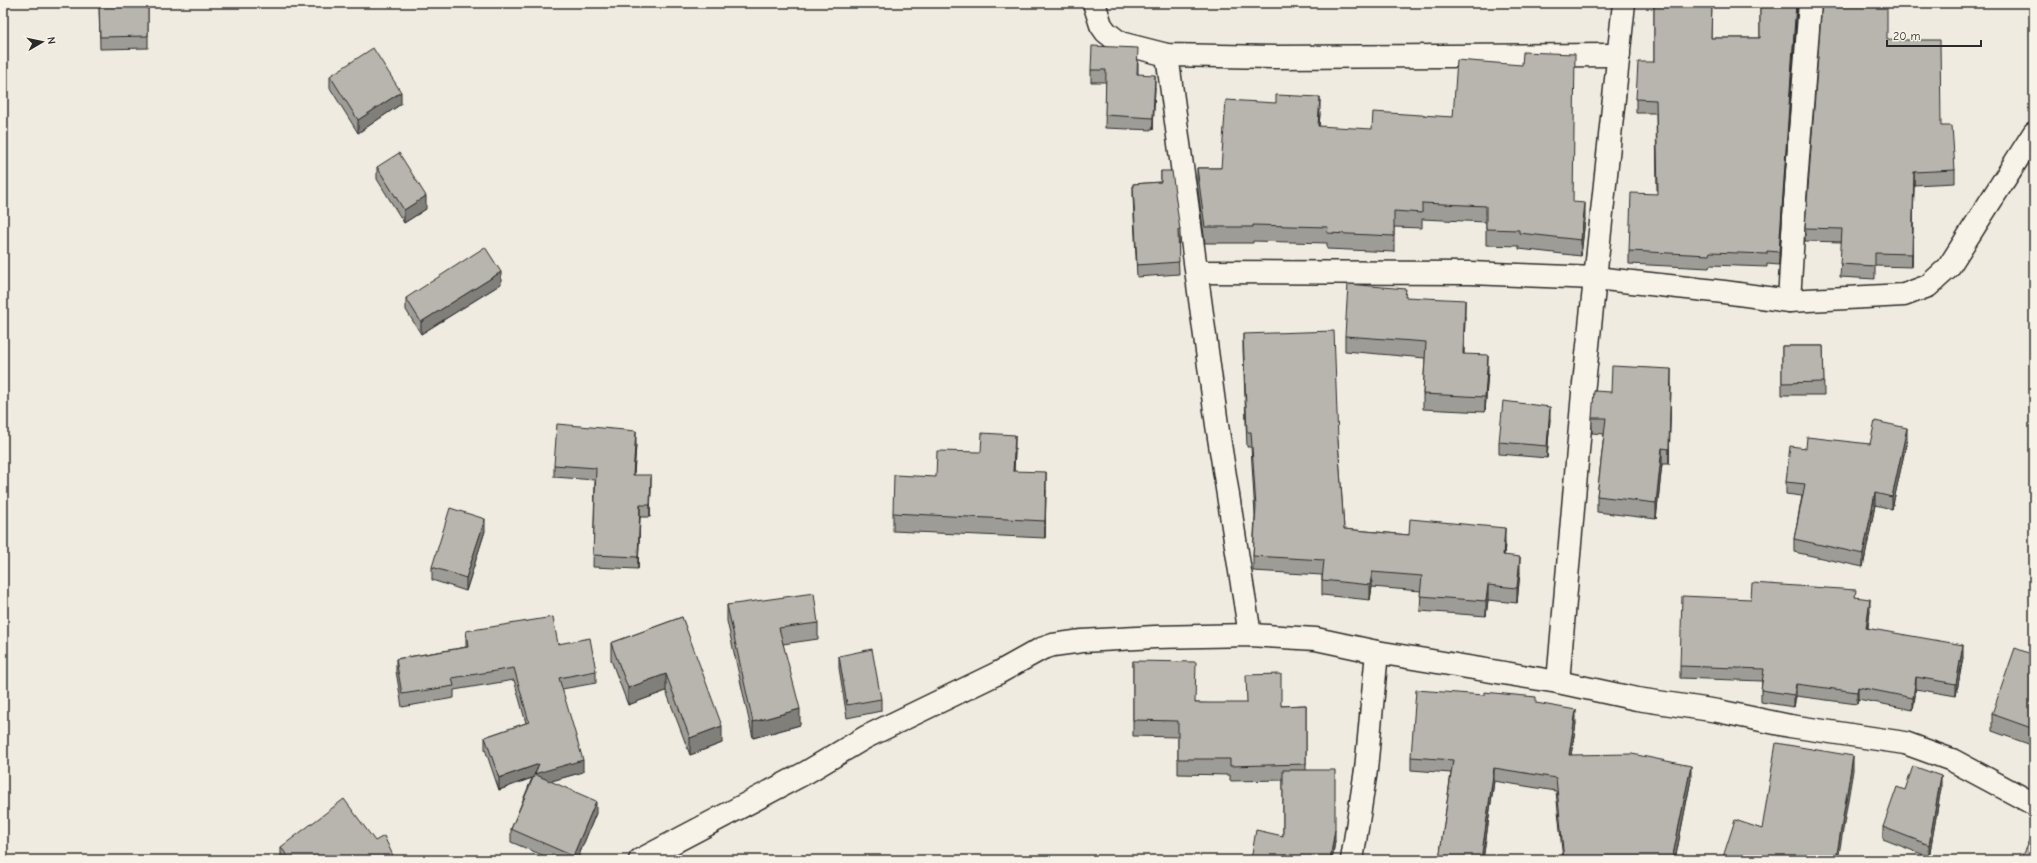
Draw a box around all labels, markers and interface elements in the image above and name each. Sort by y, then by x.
north arrow [22,22,62,62]
scale bar [1887,22,1981,48]
text: 20 m [1893,29,1921,43]
text: N [44,36,58,45]

